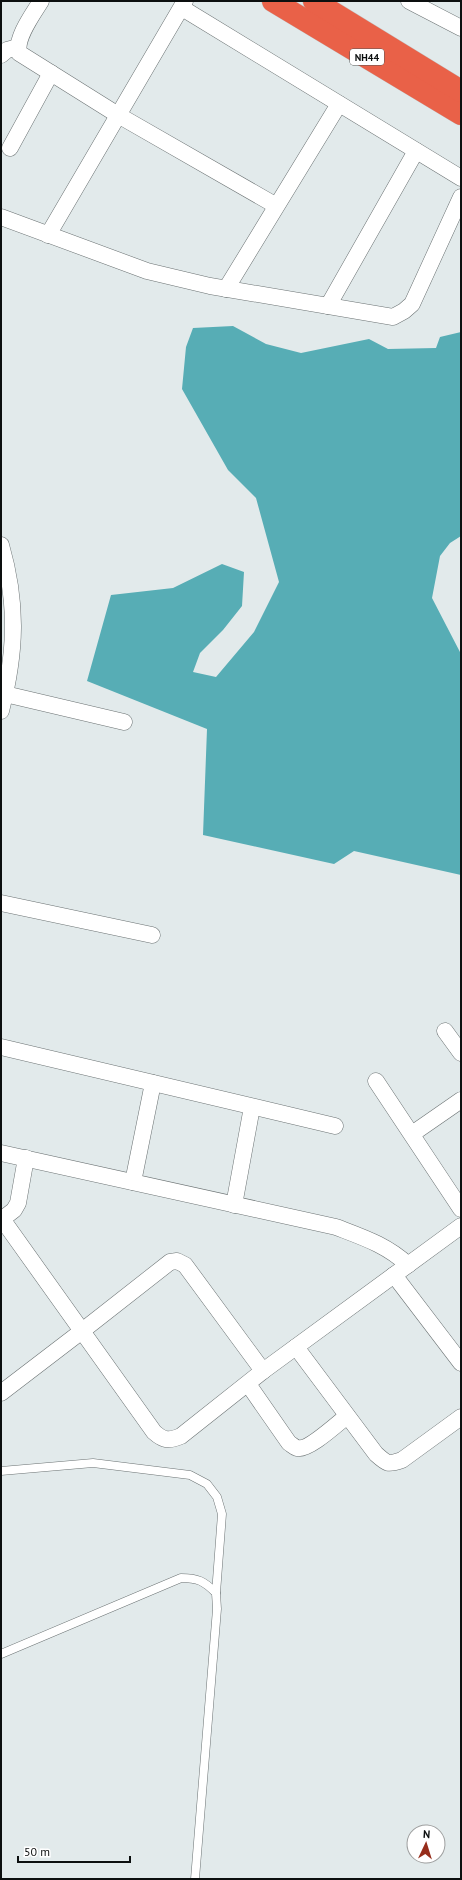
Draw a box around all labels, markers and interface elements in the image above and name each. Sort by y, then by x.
road number: NH44 [350,49,384,65]
north arrow [406,1824,446,1864]
text: N [423,1827,431,1841]
scale bar [18,1838,130,1864]
text: 50 m [24,1844,50,1859]

